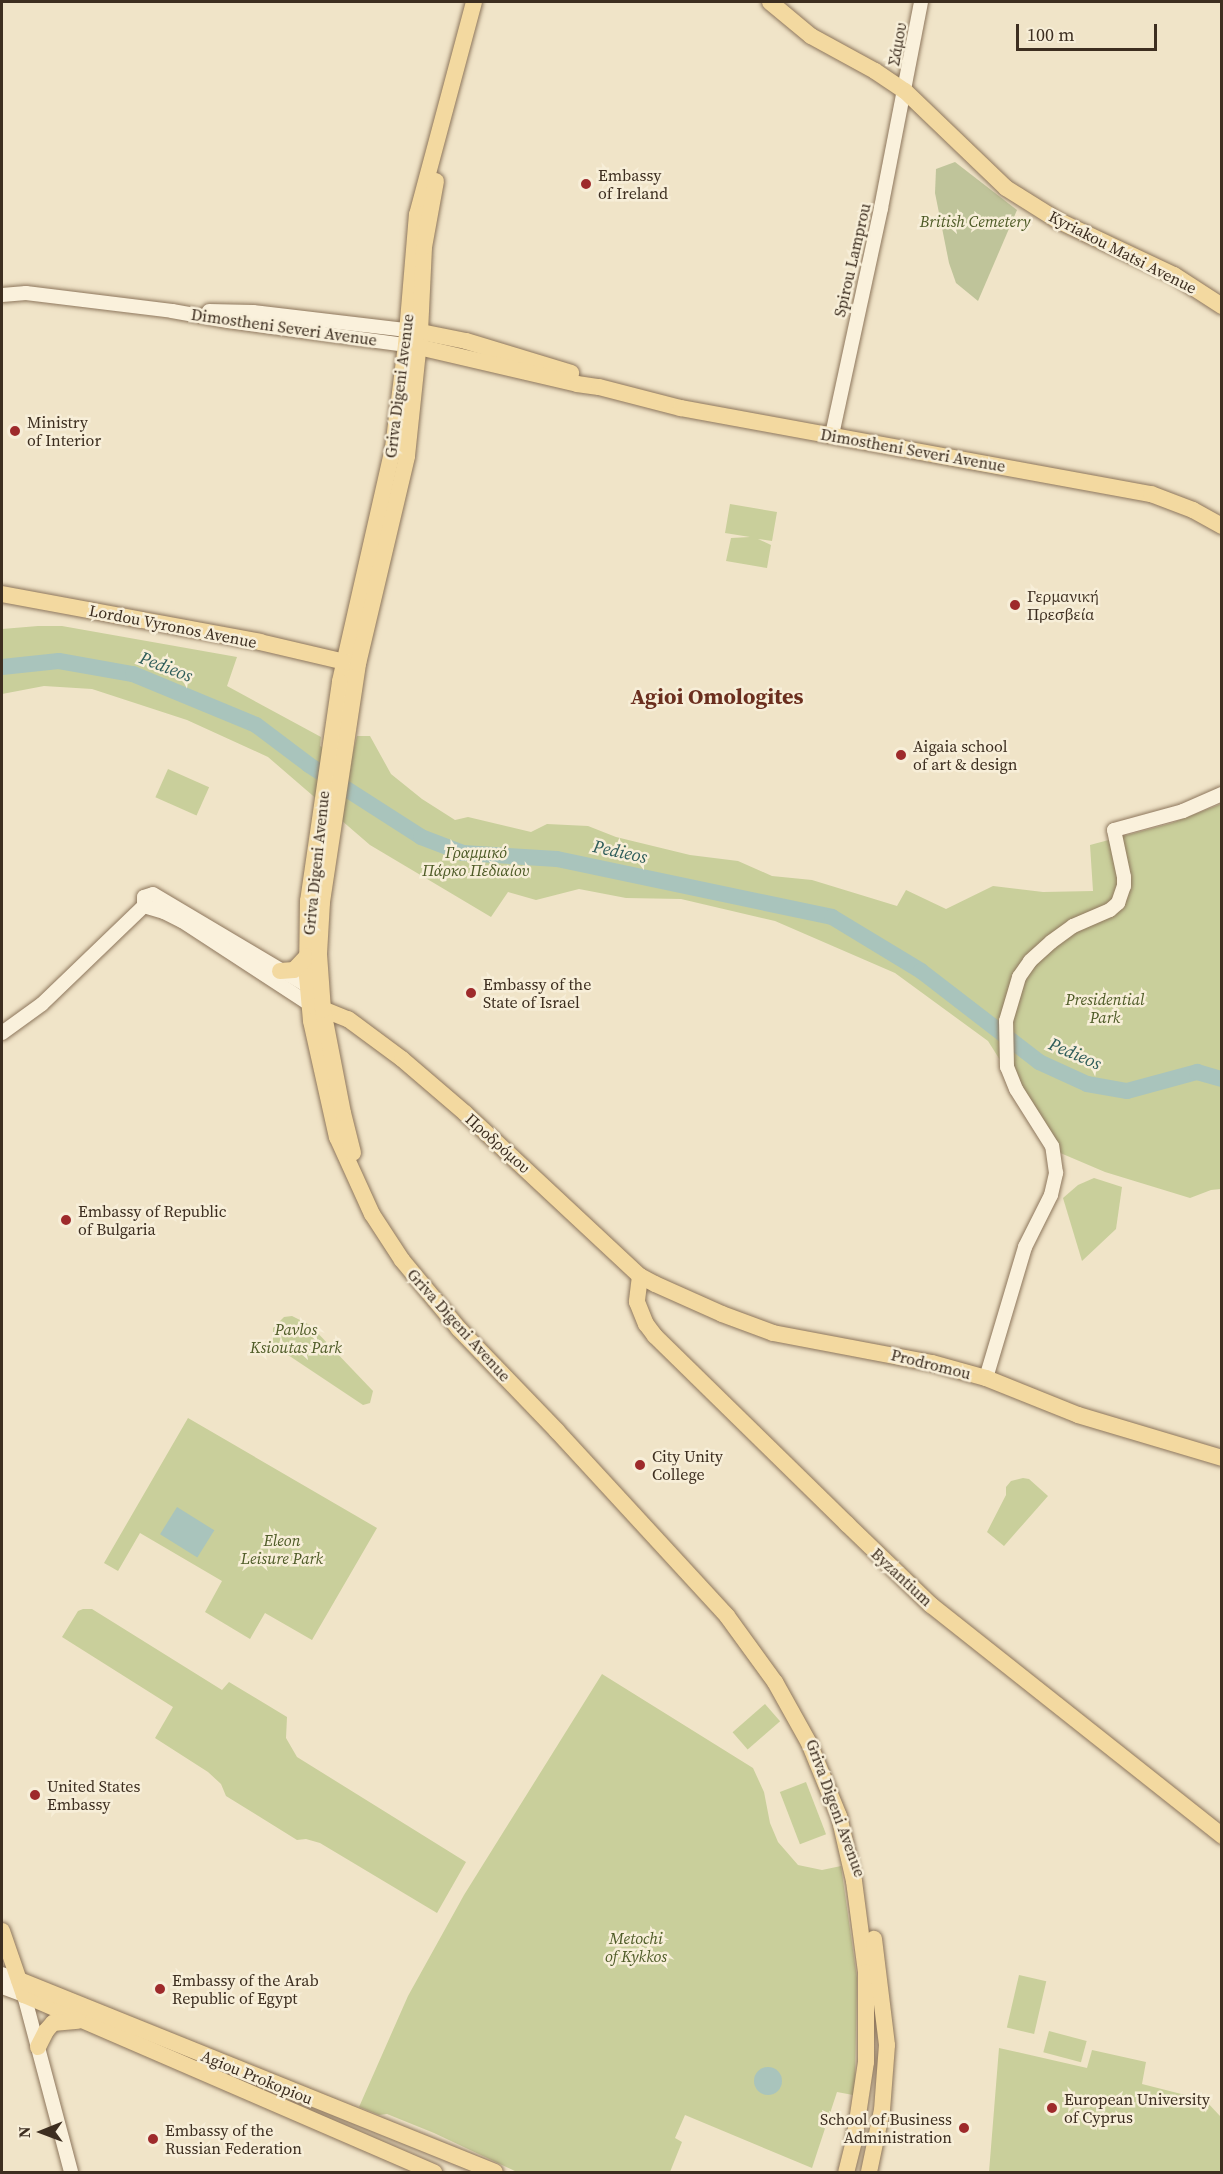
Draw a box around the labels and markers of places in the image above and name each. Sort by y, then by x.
place label: Embassy of Ireland [598,165,668,203]
marker: Embassy of Ireland [579,177,593,191]
place label: Ministry of Interior [27,412,101,450]
marker: Ministry of Interior [8,424,22,438]
place label: Γερμανική Πρεσβεία [1027,586,1099,624]
marker: Γερμανική Πρεσβεία [1008,598,1022,612]
place label: Aigaia school of art & design [913,736,1017,774]
marker: Aigaia school of art & design [894,748,908,762]
place label: Embassy of the State of Israel [483,974,591,1012]
marker: Embassy of the State of Israel [464,986,478,1000]
place label: Embassy of Republic of Bulgaria [78,1201,227,1239]
marker: Embassy of Republic of Bulgaria [59,1213,73,1227]
place label: City Unity College [652,1446,723,1484]
marker: City Unity College [633,1458,647,1472]
place label: United States Embassy [47,1776,140,1814]
marker: United States Embassy [28,1788,42,1802]
place label: Embassy of the Arab Republic of Egypt [172,1970,319,2008]
marker: Embassy of the Arab Republic of Egypt [153,1982,167,1996]
place label: European University of Cyprus [1064,2089,1210,2127]
marker: European University of Cyprus [1045,2101,1059,2115]
place label: School of Business Administration [820,2109,952,2147]
place label: Embassy of the Russian Federation [165,2120,302,2158]
marker: School of Business Administration [957,2121,971,2135]
marker: Embassy of the Russian Federation [146,2132,160,2146]

